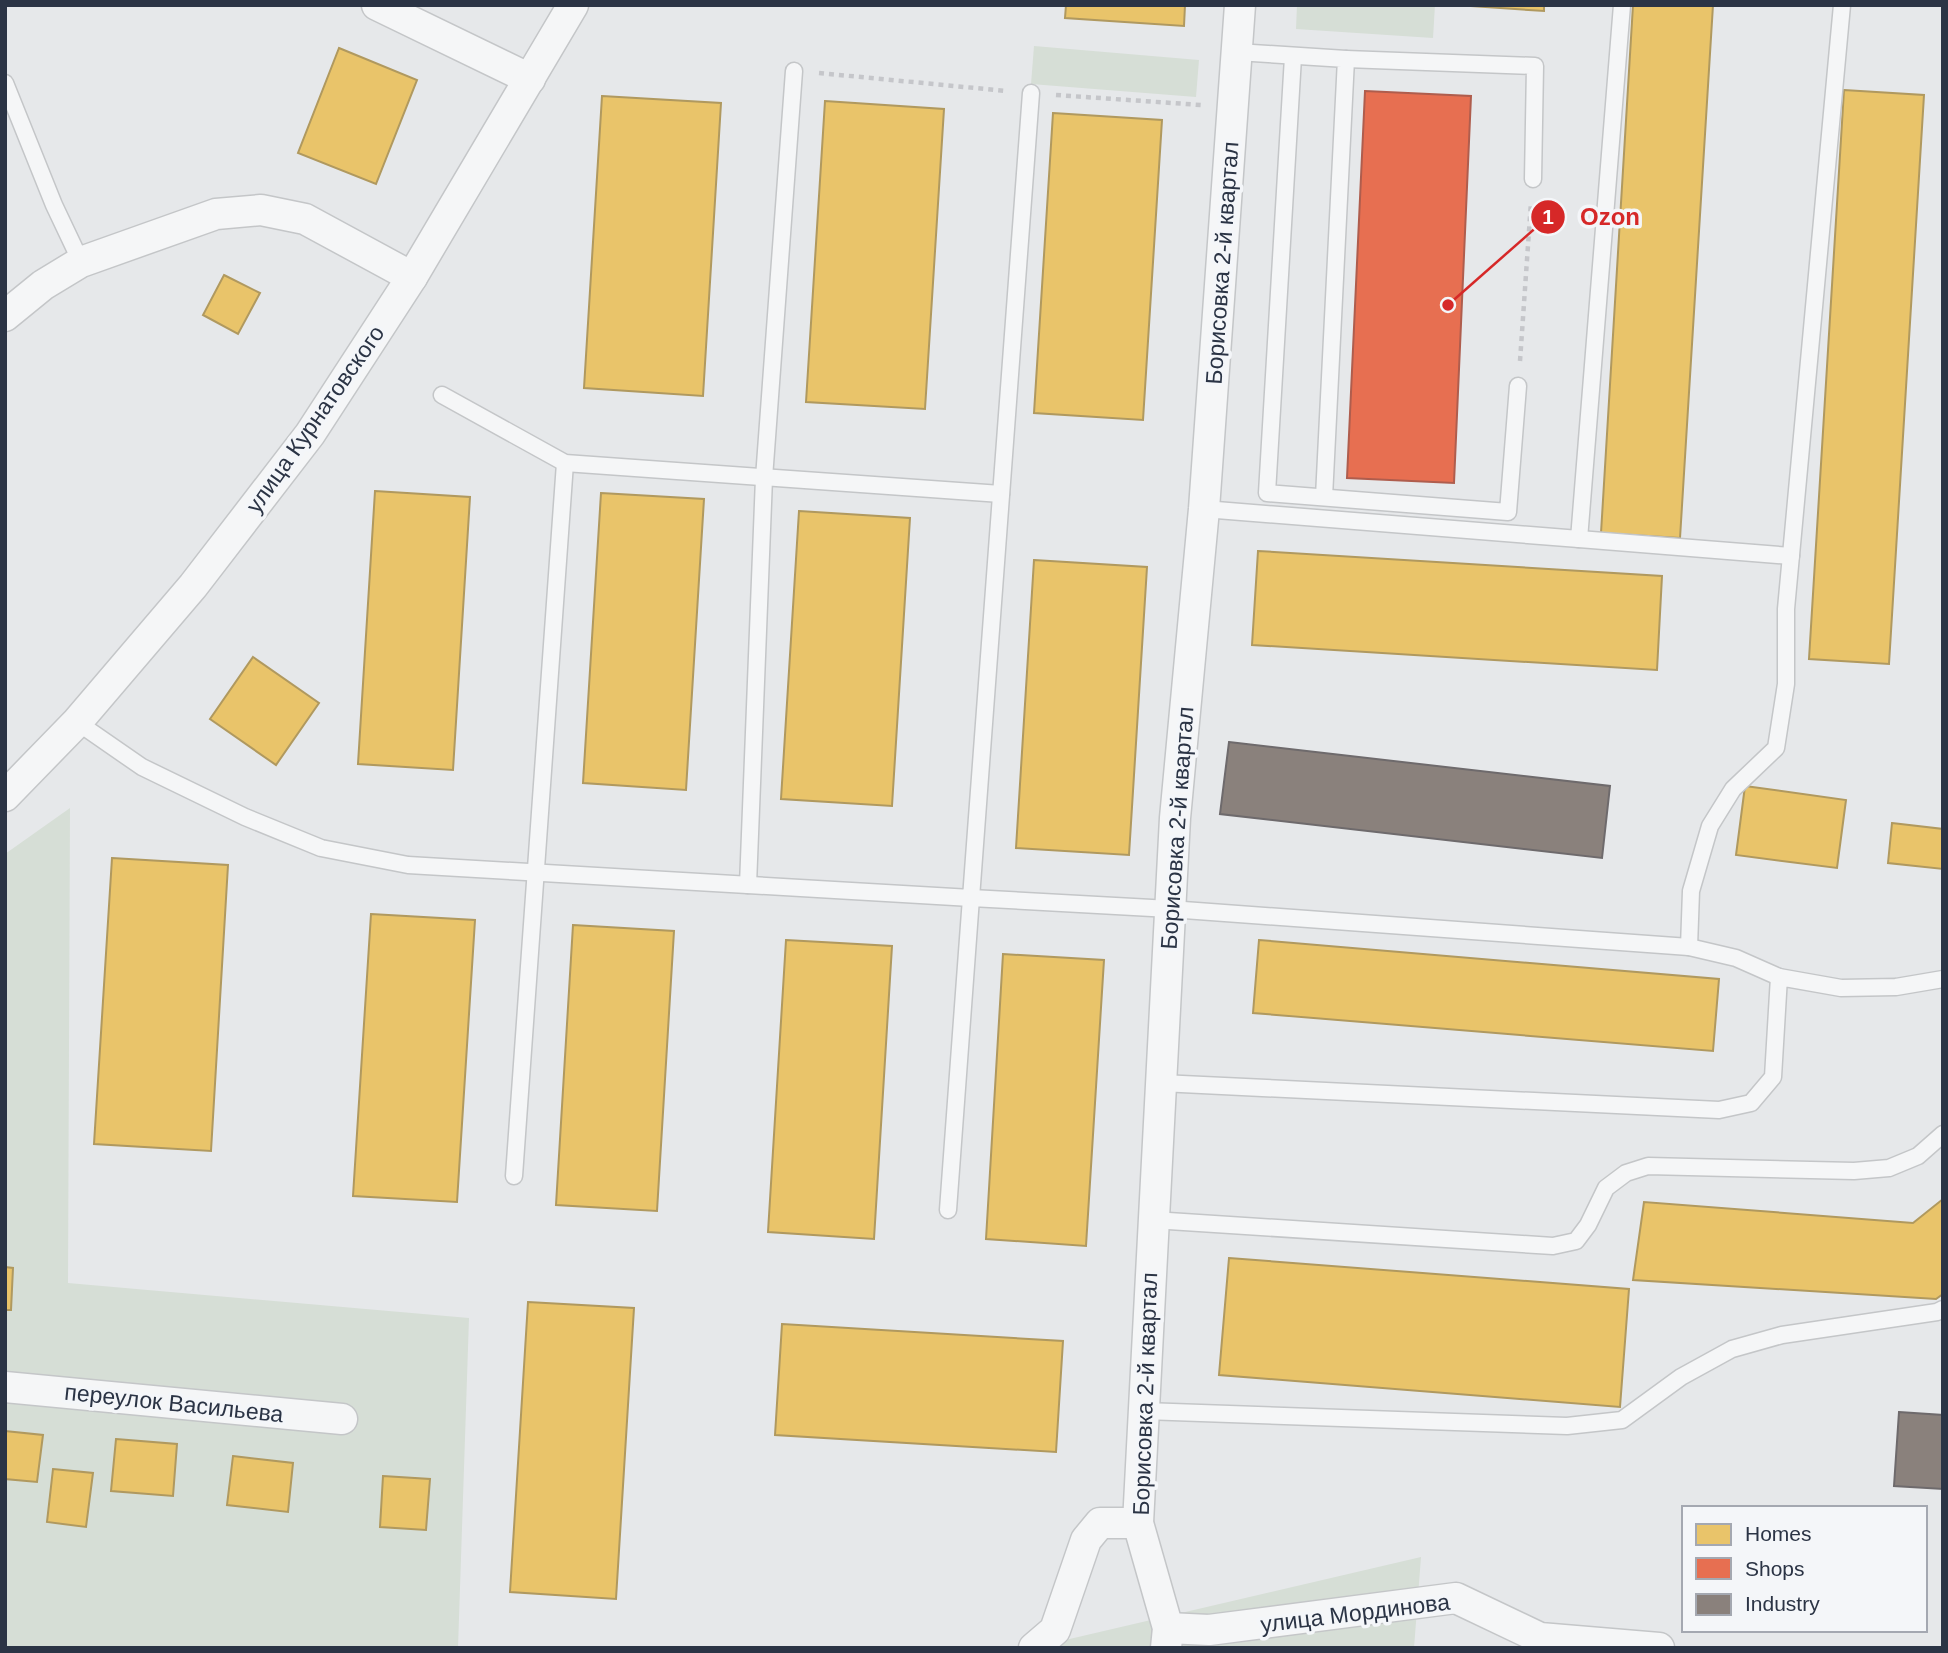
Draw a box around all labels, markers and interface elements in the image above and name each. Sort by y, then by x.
street label: Борисовка 2-й квартал [1201,141,1243,385]
callout: Ozon [1531,194,1654,239]
text: Ozon [1580,203,1640,230]
text: 1 [1542,205,1554,228]
street label: улица Курнатовского [241,320,389,518]
street label: Борисовка 2-й квартал [1156,706,1198,950]
street label: Борисовка 2-й квартал [1128,1272,1162,1516]
street label: переулок Васильева [63,1379,285,1427]
legend [1682,1506,1927,1632]
text: Homes [1745,1522,1812,1545]
text: Shops [1745,1557,1805,1580]
street label: улица Мординова [1259,1588,1451,1638]
text: Industry [1745,1592,1820,1615]

